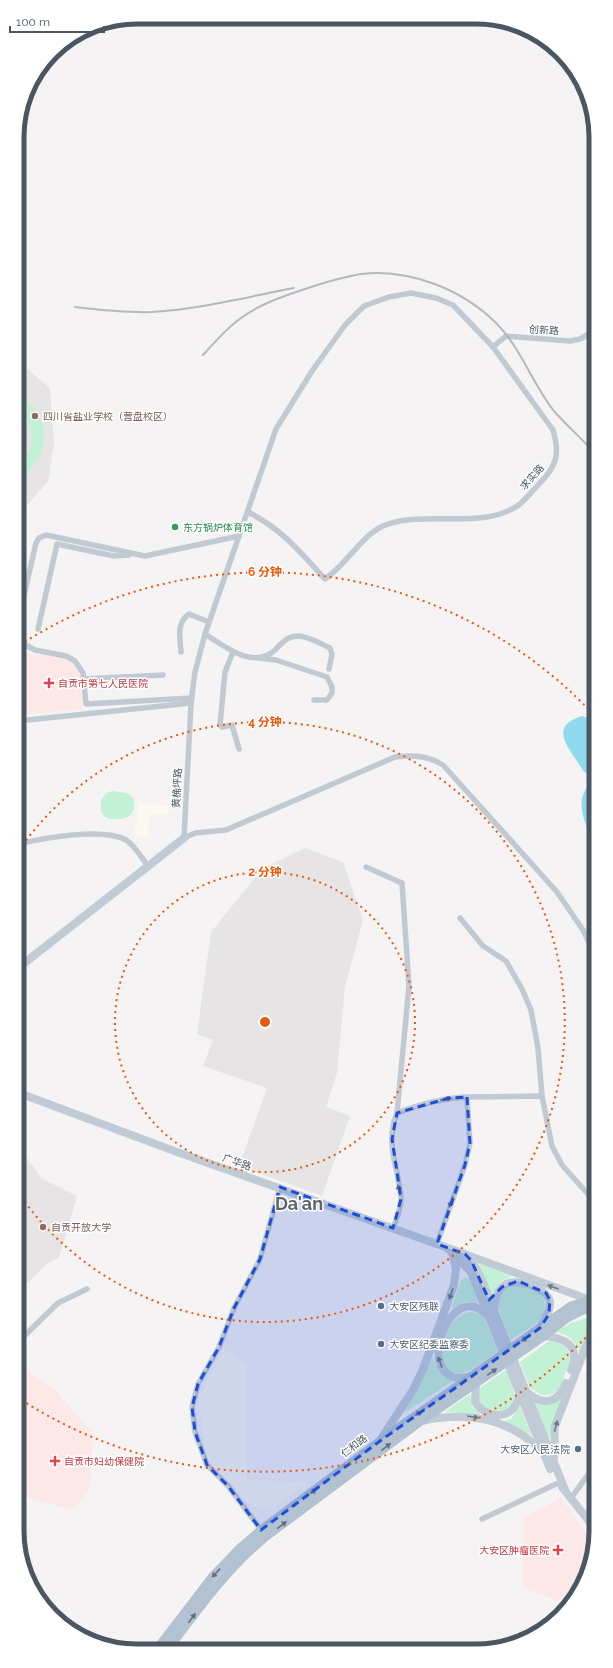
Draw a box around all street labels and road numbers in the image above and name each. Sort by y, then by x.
street label: 创新路 [529,323,559,337]
street label: 求实路 [518,462,546,492]
street label: 黄桷坪路 [170,768,184,808]
street label: 广华路 [221,1152,253,1172]
street label: 仁和路 [339,1433,369,1459]

